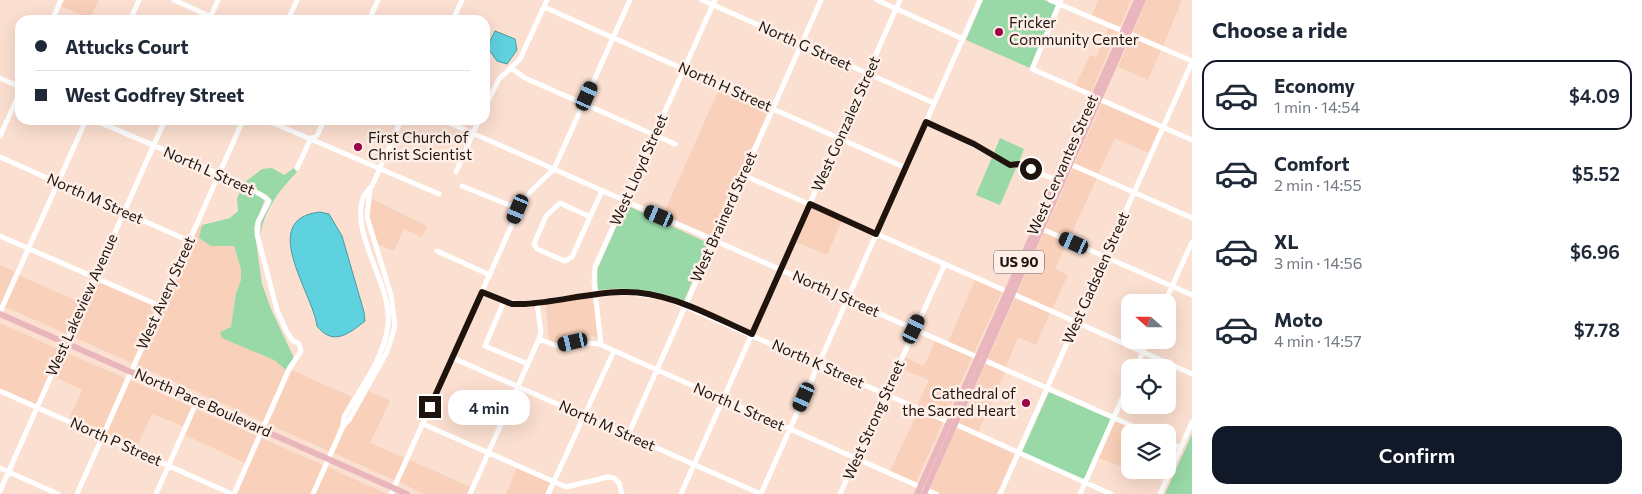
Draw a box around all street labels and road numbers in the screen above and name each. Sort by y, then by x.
street label: North G Street [756,16,855,74]
street label: West Gonzalez Street [807,53,883,194]
street label: North H Street [676,57,775,115]
street label: West Cervantes Street [1023,91,1101,238]
street label: West Lloyd Street [605,111,671,228]
street label: North L Street [161,142,258,198]
street label: West Brainerd Street [686,148,760,285]
street label: North M Street [44,169,146,227]
street label: West Gadsden Street [1058,209,1132,346]
street label: West Lakeview Avenue [42,230,121,379]
street label: West Avery Street [132,233,198,352]
road number: US 90 [994,250,1044,274]
street label: North J Street [790,266,883,320]
street label: North K Street [769,335,867,391]
street label: West Strong Street [839,357,908,482]
street label: North Pace Boulevard [132,364,275,440]
street label: North L Street [691,378,788,434]
street label: North M Street [556,396,658,454]
street label: North P Street [68,413,165,469]

